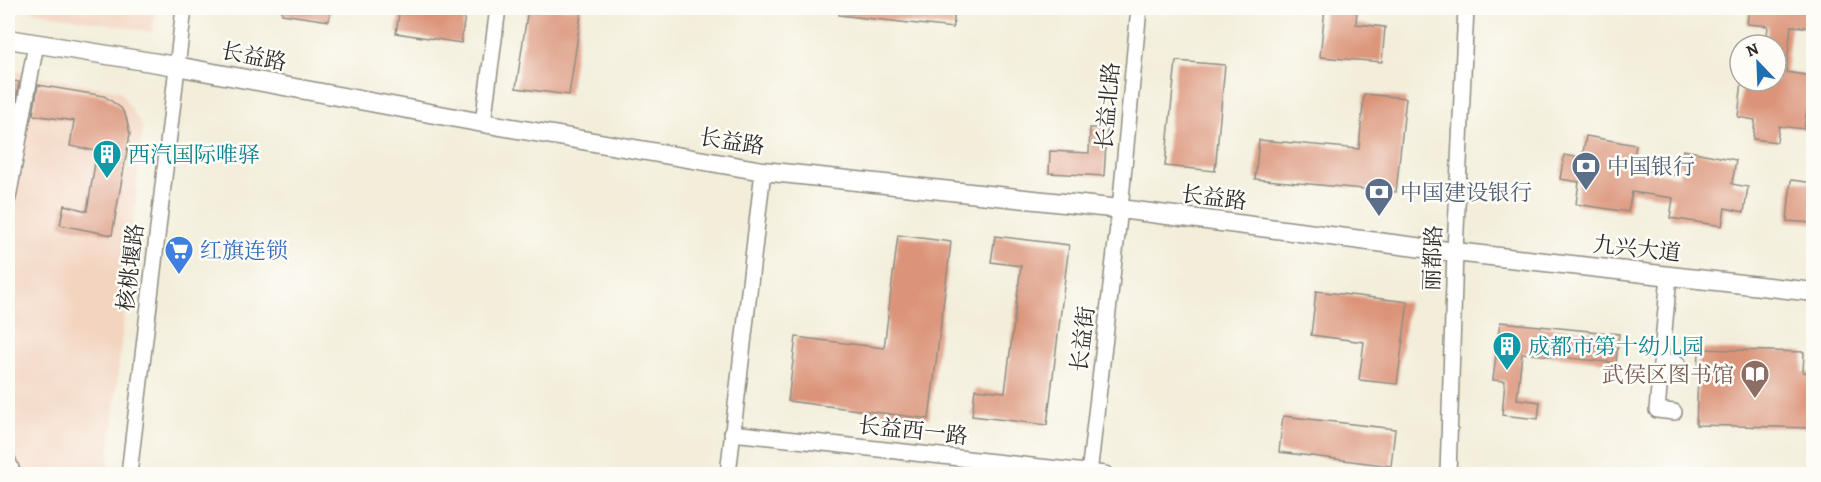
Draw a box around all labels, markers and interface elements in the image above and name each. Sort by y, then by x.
north arrow [1728,33,1788,93]
street label: 长益路 [219,36,289,78]
text: N [1743,38,1763,63]
street label: 长益北路 [1089,61,1127,151]
street label: 长益路 [697,122,767,162]
building icon: 西汽国际唯驿 [91,138,123,180]
place label: 西汽国际唯驿 [128,140,260,170]
bank icon: 中国银行 [1570,150,1602,192]
place label: 中国银行 [1607,152,1695,182]
bank icon: 中国建设银行 [1363,176,1395,218]
place label: 中国建设银行 [1400,178,1532,208]
street label: 长益路 [1179,179,1248,217]
street label: 核桃堰路 [111,222,151,313]
street label: 丽都路 [1417,225,1449,292]
street label: 九兴大道 [1592,229,1682,269]
supermarket icon: 红旗连锁 [163,234,195,276]
place label: 红旗连锁 [200,236,288,266]
street label: 长益街 [1064,305,1102,374]
building icon: 成都市第十幼儿园 [1491,330,1523,372]
place label: 成都市第十幼儿园 [1528,332,1704,362]
library icon: 武侯区图书馆 [1739,358,1771,400]
place label: 武侯区图书馆 [1602,360,1734,390]
street label: 长益西一路 [857,410,969,452]

